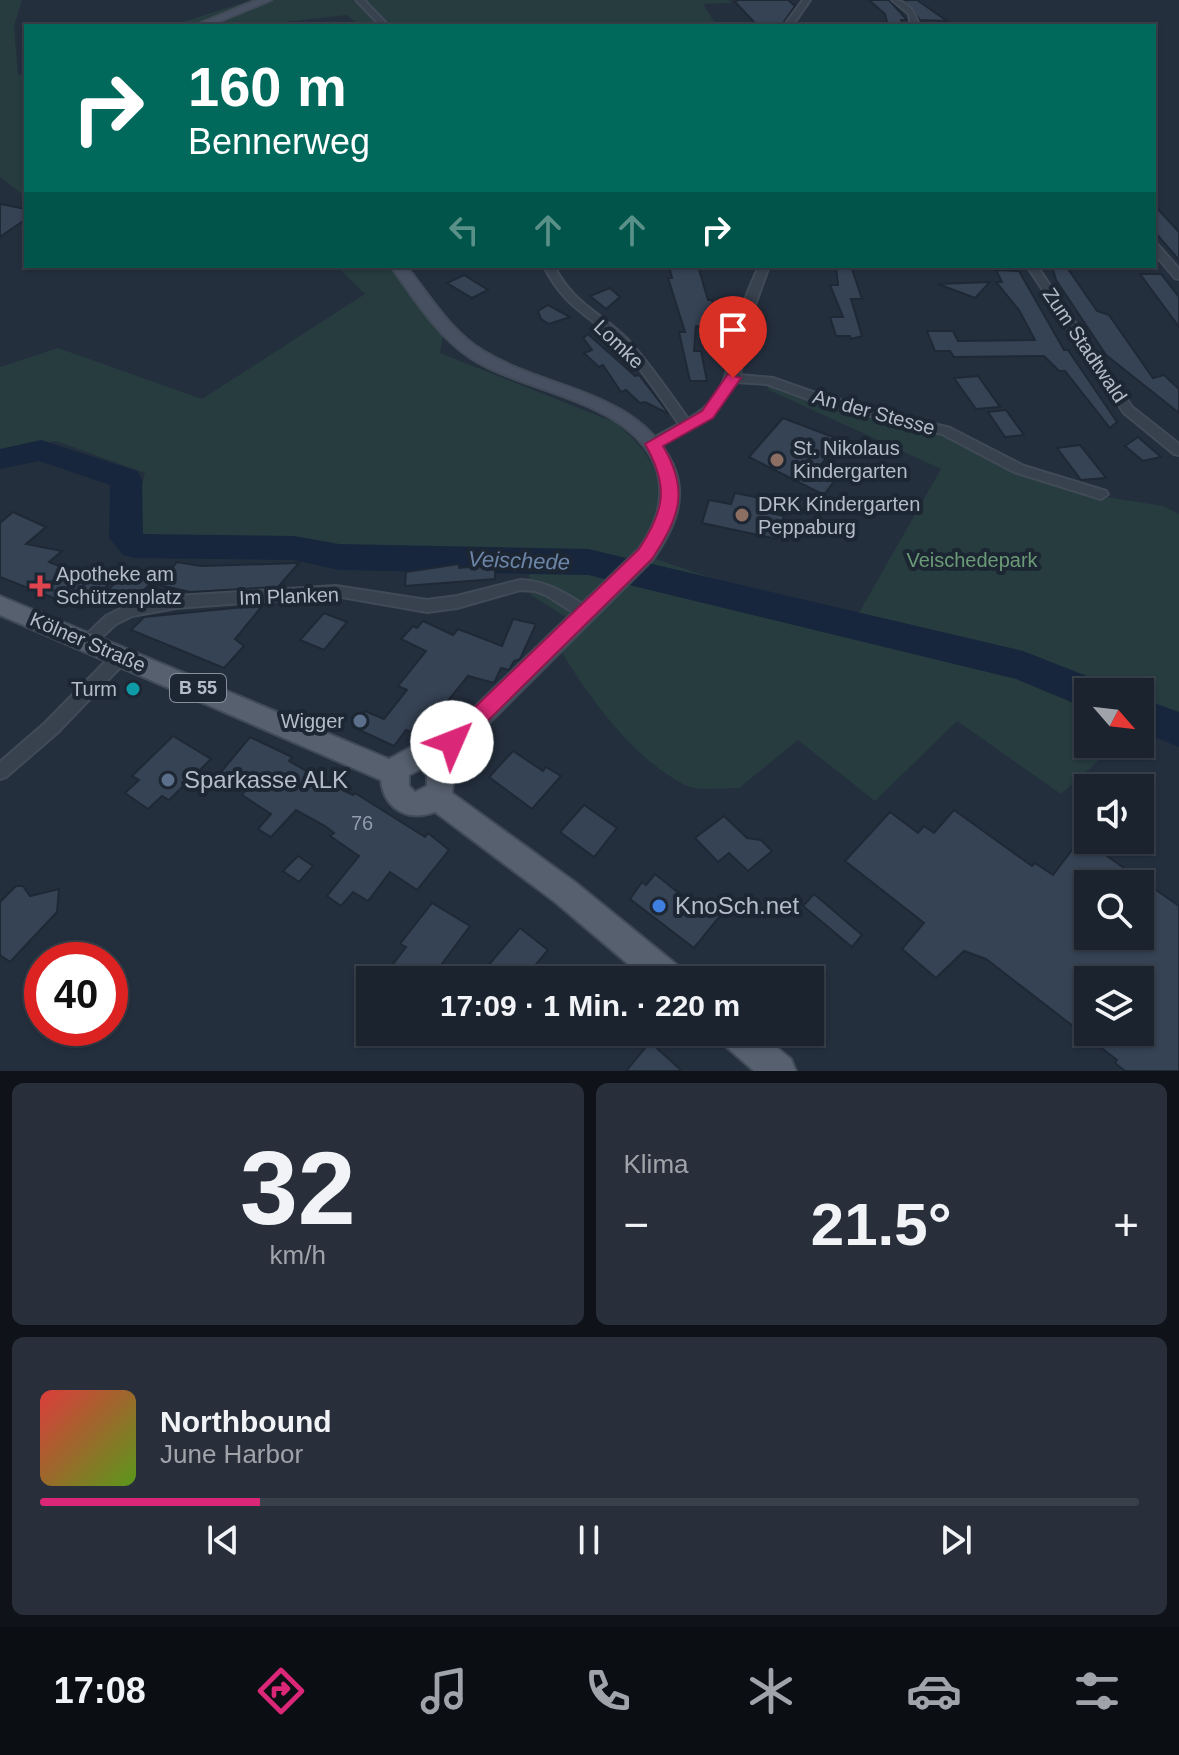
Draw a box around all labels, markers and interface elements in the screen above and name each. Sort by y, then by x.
text: 160 m [188,55,347,118]
icon: right [56,56,160,160]
text: Bennerweg [188,121,370,162]
icon: left [442,208,486,252]
icon: ahead [526,208,570,252]
icon: ahead [610,208,654,252]
icon: right [694,208,738,252]
street label: Zum Stadtwald [1039,284,1131,406]
pin [699,296,767,378]
icon: arrive [711,308,755,352]
street label: Lomke [590,315,648,373]
street label: An der Stesse [810,385,938,439]
place label: St. Nikolaus Kindergarten [793,437,908,482]
marker: St. Nikolaus Kindergarten [768,451,786,469]
place label: DRK Kindergarten Peppaburg [758,493,920,538]
marker: DRK Kindergarten Peppaburg [733,506,751,524]
water label: Veischede [468,546,570,575]
park label: Veischedepark [906,549,1039,571]
place label: Apotheke am Schützenplatz [56,563,182,608]
marker: Apotheke am Schützenplatz [31,577,49,595]
street label: Im Planken [239,583,339,609]
street label: Kölner Straße [27,608,149,676]
road number: B 55 [170,674,226,702]
place label: Turm [71,678,117,700]
north arrow [1074,678,1154,758]
map controls [1074,678,1154,1046]
marker: Turm [124,680,142,698]
position arrow [410,700,494,784]
place label: Wigger [281,710,344,732]
marker: Wigger [351,712,369,730]
place label: Sparkasse ALK [184,766,348,793]
marker: Sparkasse ALK [159,771,177,789]
button: sound [1074,774,1154,854]
house number: 76 [351,812,373,834]
button: search [1074,870,1154,950]
place label: KnoSch.net [675,892,799,919]
marker: KnoSch.net [650,897,668,915]
speed limit sign: 40 [24,942,128,1046]
button: layers [1074,966,1154,1046]
text: 17:09 · 1 Min. · 220 m [440,989,740,1022]
text: 32 [240,1130,356,1246]
text: Klima [624,1149,689,1179]
text: 21.5° [811,1191,952,1258]
text: − [624,1200,649,1249]
text: + [1113,1200,1139,1249]
text: km/h [270,1240,326,1270]
text: Northbound [160,1405,332,1438]
text: June Harbor [160,1439,303,1469]
icon: previous [201,1518,245,1562]
icon: pause [567,1518,611,1562]
icon: next [934,1518,978,1562]
icon: directions [253,1663,309,1719]
icon: music [416,1663,472,1719]
icon: phone [580,1663,636,1719]
icon: climate [743,1663,799,1719]
icon: car [906,1663,962,1719]
icon: filters [1069,1663,1125,1719]
text: 17:08 [54,1670,146,1711]

